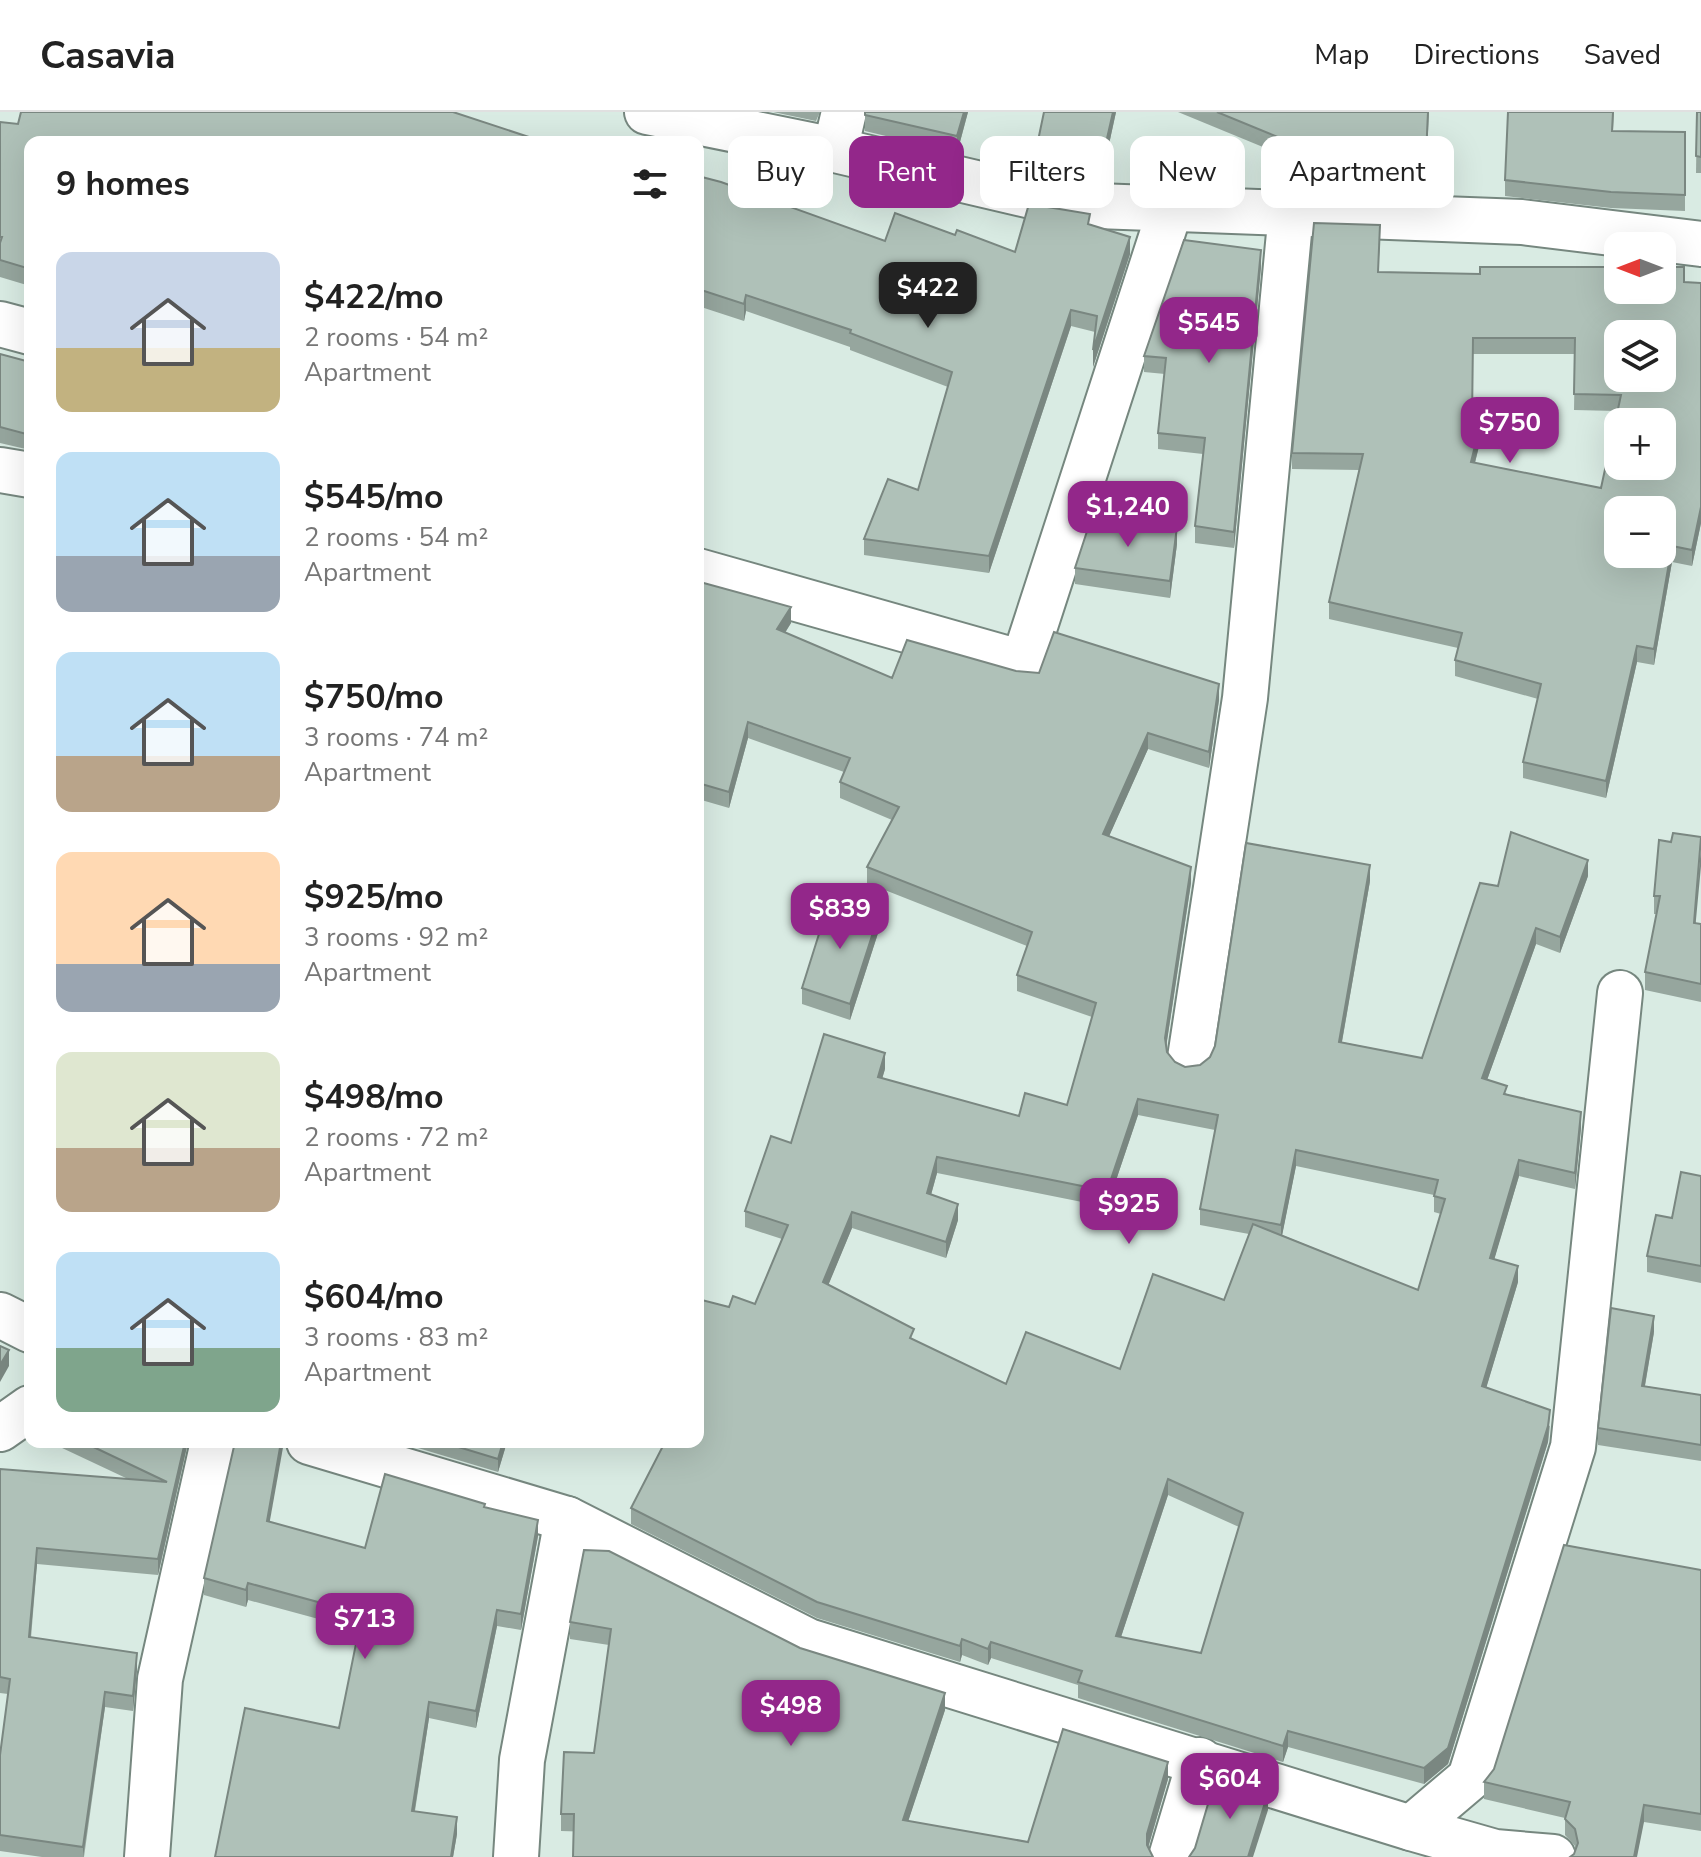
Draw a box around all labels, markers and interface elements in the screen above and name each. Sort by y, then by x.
text: Casavia [40,30,176,81]
text: Map [1314,36,1369,74]
text: Directions [1413,36,1540,74]
text: Saved [1584,36,1661,74]
chip: Buy [728,136,833,208]
chip: Rent [849,136,964,208]
chip: Filters [980,136,1114,208]
chip: New [1130,136,1245,208]
chip: Apartment [1261,136,1454,208]
text: 9 homes [56,161,190,207]
icon: filters [628,162,672,206]
north arrow [1604,232,1676,304]
map controls [1604,232,1676,568]
pin: $422 [881,262,975,330]
text: $422 [897,270,959,305]
text: $422/mo [304,274,444,320]
icon: home [120,284,216,380]
pin: $545 [1162,297,1256,365]
text: $545 [1178,305,1240,340]
text: 2 rooms · 54 m² [304,320,488,355]
button: layers [1604,320,1676,392]
text: Apartment [304,355,431,390]
pin: $750 [1463,397,1557,465]
text: $750 [1479,405,1541,440]
button: + [1604,408,1676,480]
text: $545/mo [304,474,444,520]
pin: $1,240 [1063,481,1193,549]
icon: home [120,484,216,580]
text: $1,240 [1086,489,1170,524]
button: − [1604,496,1676,568]
text: 2 rooms · 54 m² [304,520,488,555]
text: Apartment [304,555,431,590]
text: $750/mo [304,674,444,720]
icon: home [120,684,216,780]
text: 3 rooms · 74 m² [304,720,488,755]
text: Apartment [304,755,431,790]
text: $925/mo [304,874,444,920]
pin: $839 [793,883,887,951]
icon: home [120,884,216,980]
text: $839 [809,891,871,926]
text: 3 rooms · 92 m² [304,920,488,955]
text: Apartment [304,955,431,990]
text: $498/mo [304,1074,444,1120]
icon: home [120,1084,216,1180]
text: 2 rooms · 72 m² [304,1120,488,1155]
text: Apartment [304,1155,431,1190]
pin: $925 [1082,1178,1176,1246]
text: $925 [1098,1186,1160,1221]
text: $604/mo [304,1274,444,1320]
icon: home [120,1284,216,1380]
text: 3 rooms · 83 m² [304,1320,488,1355]
text: Apartment [304,1355,431,1390]
pin: $713 [318,1593,412,1661]
text: $713 [334,1601,396,1636]
pin: $498 [744,1680,838,1748]
text: $498 [760,1688,822,1723]
pin: $604 [1183,1753,1277,1821]
text: $604 [1199,1761,1261,1796]

